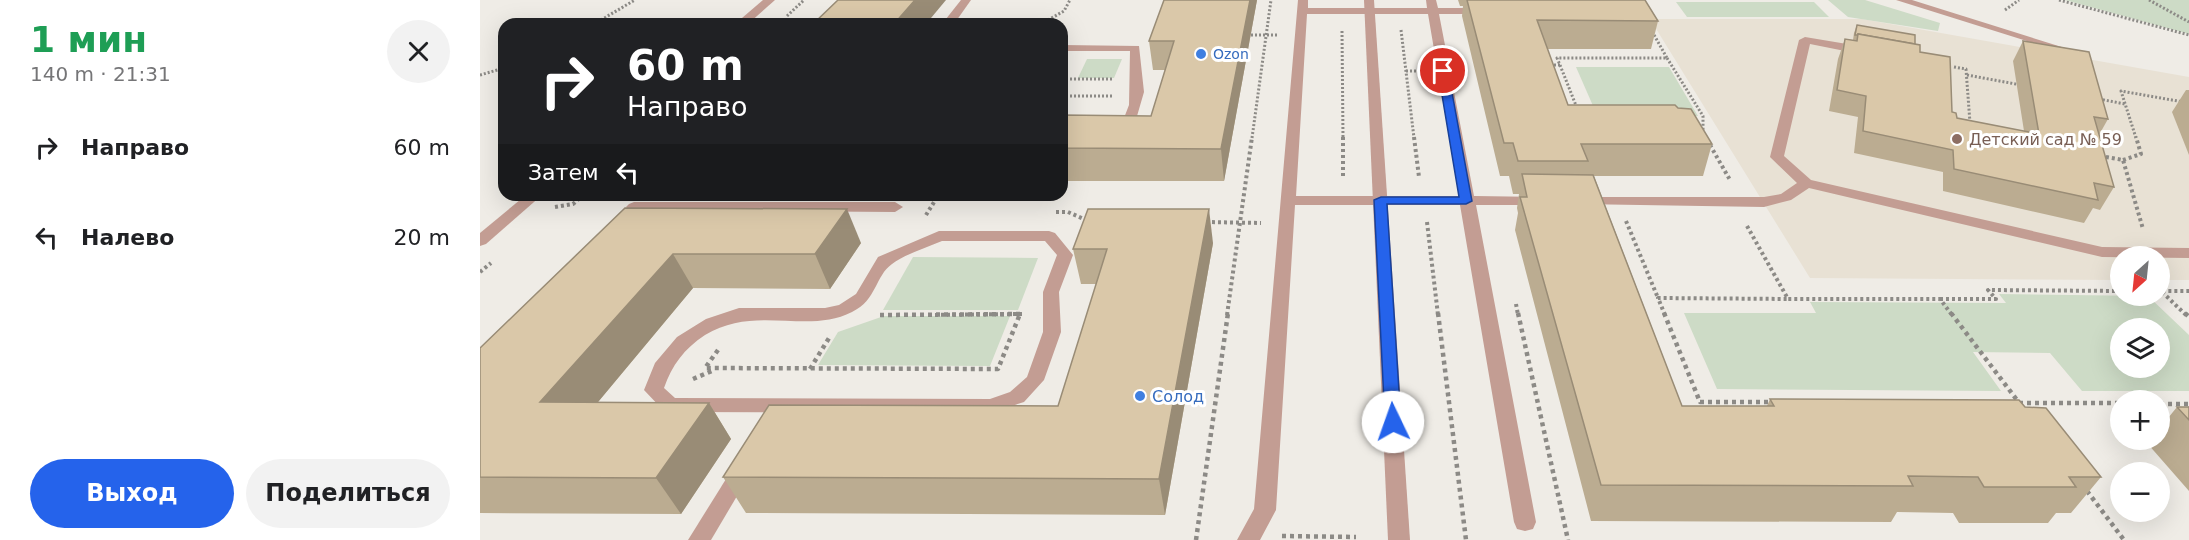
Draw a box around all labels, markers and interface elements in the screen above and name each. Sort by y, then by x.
text: 1 мин [30,19,147,60]
button: close [387,20,450,83]
text: 60 m [627,41,744,90]
icon: right [528,42,606,120]
pin [1417,45,1468,96]
place label: Ozon [1213,46,1249,62]
marker: Ozon [1194,47,1208,61]
icon: arrive [1426,54,1459,87]
text: 140 m · 21:31 [30,62,171,86]
text: Направо [627,91,748,122]
place label: Детский сад № 59 [1969,130,2122,149]
icon: right [30,131,63,164]
marker: Детский сад № 59 [1950,132,1964,146]
text: Направо [81,135,189,160]
text: 60 m [394,135,450,160]
icon: left [611,156,644,189]
text: Затем [528,160,599,185]
icon: left [30,221,63,254]
text: Налево [81,225,174,250]
text: 20 m [394,225,450,250]
north arrow [2110,246,2170,306]
map controls [2110,246,2170,522]
button: layers [2110,318,2170,378]
place label: Солод [1152,387,1204,406]
marker: Солод [1133,389,1147,403]
position arrow [1361,390,1425,454]
button: + [2110,390,2170,450]
button: Выход [30,459,234,528]
button: Поделиться [246,459,450,528]
button: − [2110,462,2170,522]

